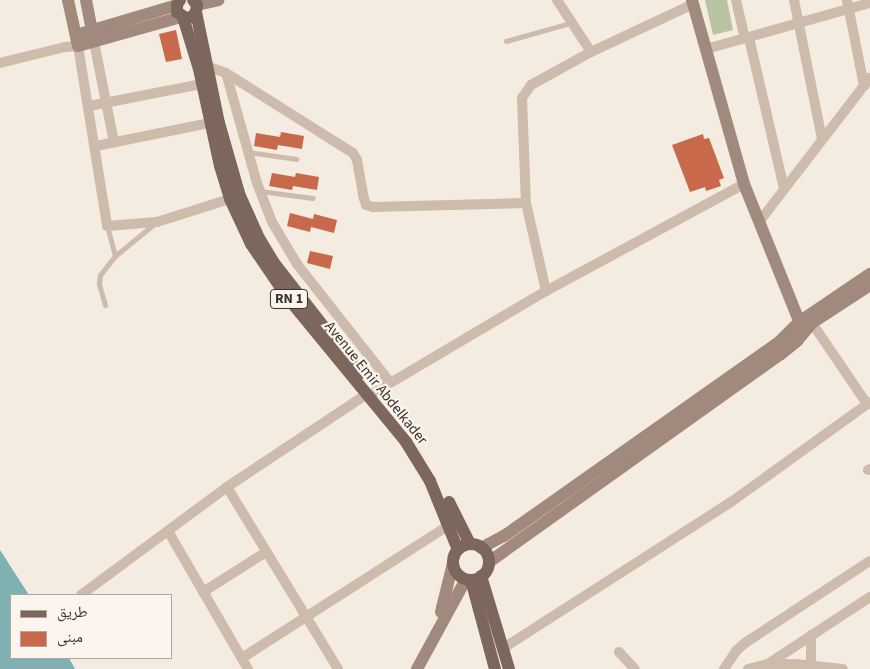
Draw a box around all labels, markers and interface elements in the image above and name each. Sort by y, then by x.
road number: RN 1 [269,288,309,310]
street label: Avenue Emir Abdelkader [321,318,431,448]
legend [10,594,172,659]
text: طريق [57,602,88,623]
text: مبنى [57,627,83,648]

